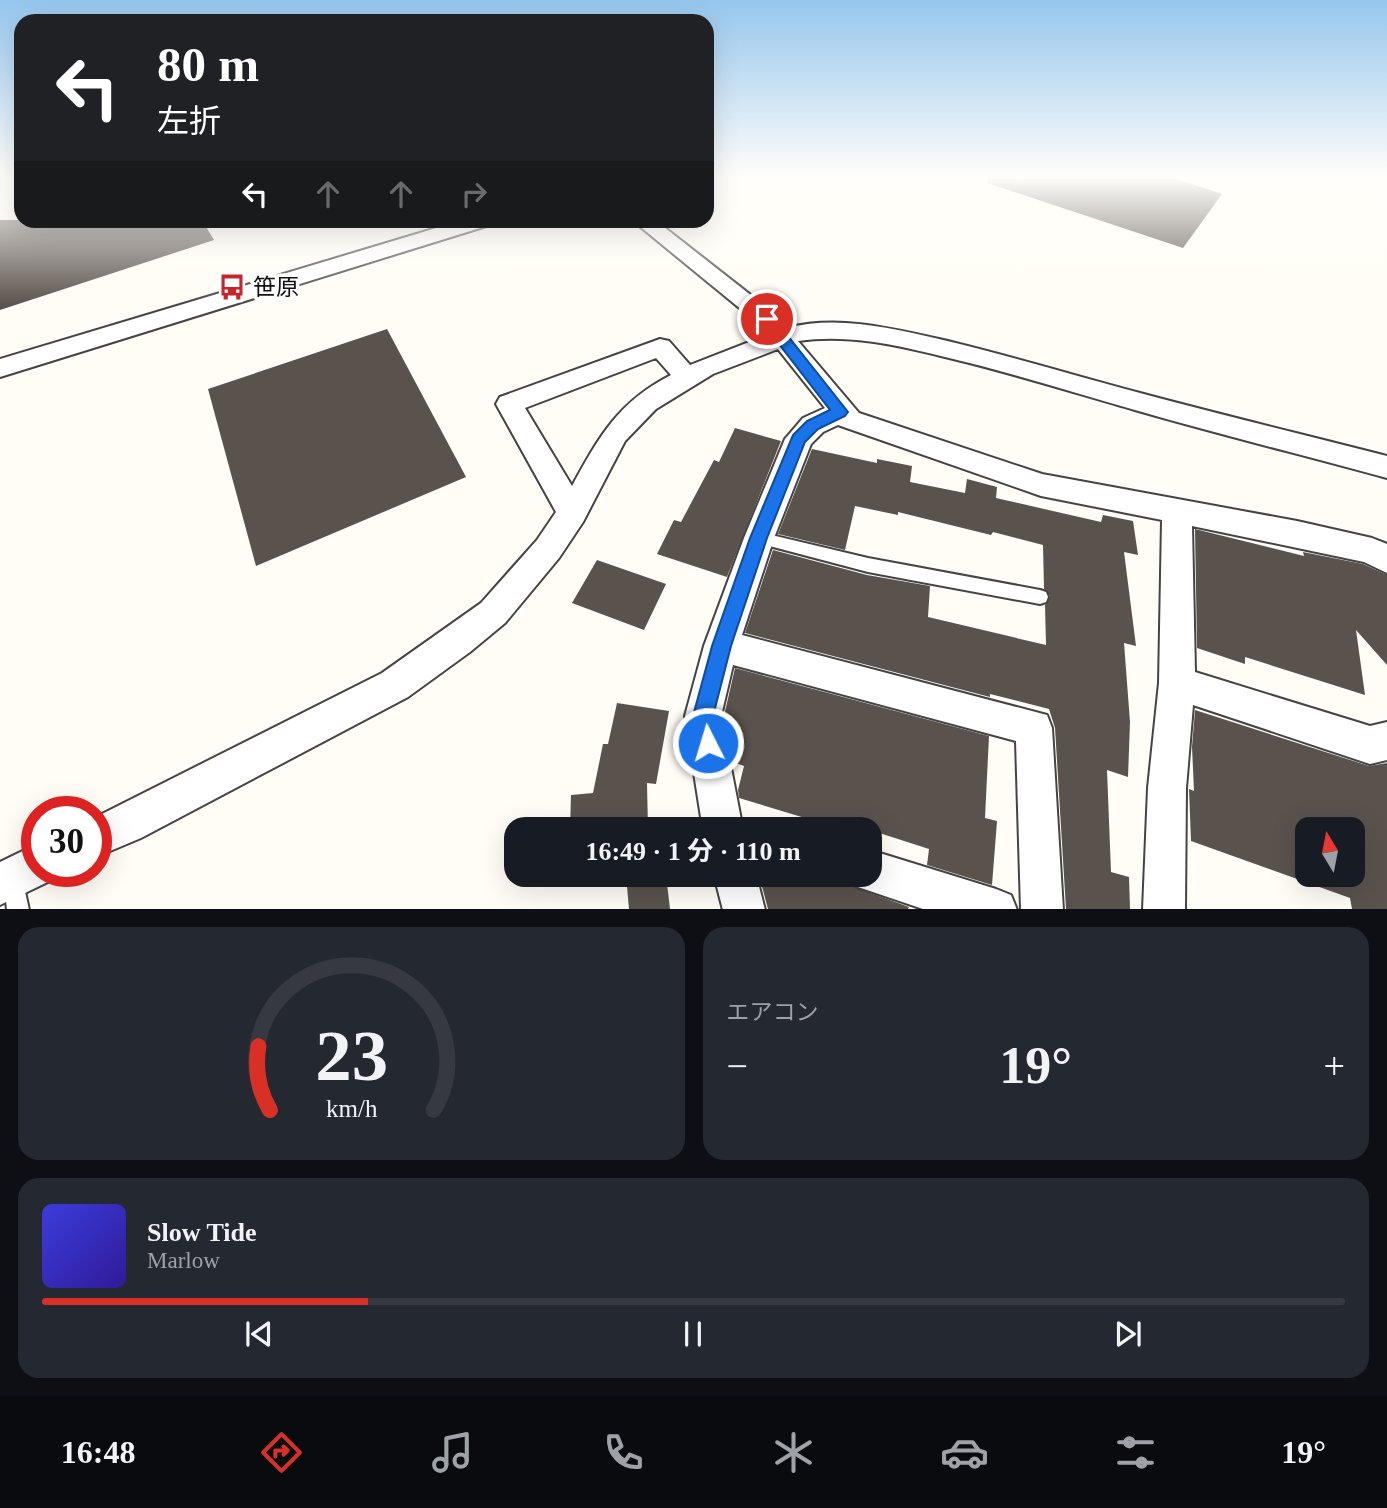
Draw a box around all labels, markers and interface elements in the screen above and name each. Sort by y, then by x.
text: 80 m [157,37,259,92]
icon: left [42,42,133,133]
text: 左折 [157,103,221,139]
icon: left [236,175,274,213]
icon: ahead [309,175,347,213]
icon: ahead [382,175,420,213]
icon: right [455,175,493,213]
bus stop icon: 笹原 [217,272,247,302]
place label: 笹原 [253,275,299,300]
pin [737,289,797,349]
icon: arrive [748,300,786,338]
position arrow [671,706,745,780]
speed limit sign: 30 [21,796,112,887]
north arrow [1295,817,1365,887]
map controls [1295,817,1365,887]
text: 16:49 · 1 分 · 110 m [585,837,801,866]
text: エアコン [727,1000,819,1025]
text: 23 [315,1015,388,1096]
text: 19° [999,1037,1072,1094]
text: − [727,1045,748,1087]
text: + [1324,1045,1345,1087]
text: km/h [326,1094,377,1121]
text: Slow Tide [147,1218,257,1247]
text: Marlow [147,1248,220,1273]
icon: previous [240,1315,278,1353]
icon: pause [674,1315,712,1353]
icon: next [1109,1315,1147,1353]
icon: directions [257,1428,306,1477]
icon: music [428,1428,477,1477]
icon: phone [599,1428,648,1477]
icon: climate [769,1428,818,1477]
icon: car [940,1428,989,1477]
icon: filters [1111,1428,1160,1477]
text: 16:48 [61,1434,136,1470]
text: 19° [1281,1434,1326,1470]

